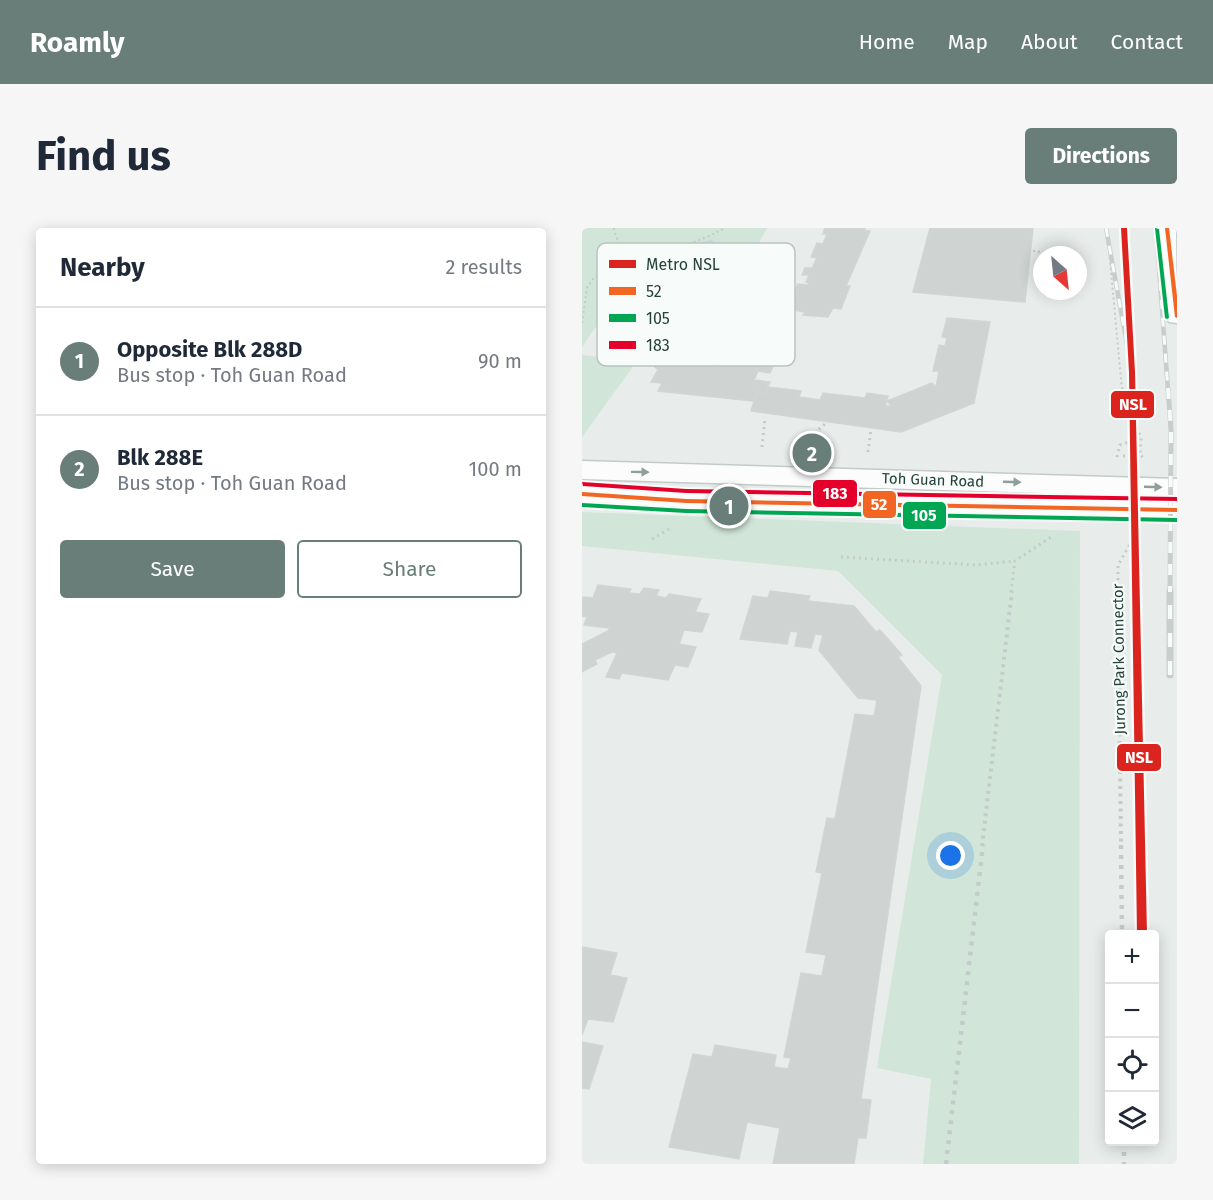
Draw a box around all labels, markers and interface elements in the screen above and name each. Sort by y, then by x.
text: Roamly [30,26,124,59]
text: Home [859,29,915,55]
text: Map [948,29,988,55]
text: About [1021,29,1078,55]
text: Contact [1111,29,1183,55]
button: Directions [1025,128,1177,184]
text: Find us [36,131,171,181]
legend [597,243,795,366]
north arrow [1033,246,1087,300]
text: Nearby [60,252,145,283]
text: 2 results [445,255,522,279]
text: Metro NSL [646,255,720,274]
text: 52 [646,282,662,301]
text: 105 [646,309,670,328]
text: Opposite Blk 288D [117,336,302,363]
text: 183 [646,336,670,355]
text: 1 [75,349,84,373]
text: 90 m [478,349,522,373]
text: Bus stop · Toh Guan Road [117,363,347,387]
line badge: NSL [1110,390,1155,419]
text: NSL [1119,395,1147,414]
pin: 2 [792,430,832,476]
text: Blk 288E [117,444,203,471]
text: 2 [74,457,85,481]
text: 100 m [469,457,522,481]
one-way arrow [631,467,650,476]
street label: Toh Guan Road [882,469,984,491]
text: Bus stop · Toh Guan Road [117,471,347,495]
one-way arrow [1003,478,1022,487]
line badge: 183 [812,479,858,508]
one-way arrow [1144,482,1163,491]
pin: 1 [710,484,748,528]
text: 183 [822,484,848,503]
line badge: 52 [862,490,897,519]
text: 52 [871,495,887,514]
line badge: 105 [902,501,947,530]
text: 105 [911,506,937,525]
button: Save [60,540,285,598]
button: Share [297,540,522,598]
street label: Jurong Park Connector [1109,583,1129,735]
line badge: NSL [1116,743,1162,772]
text: NSL [1125,748,1153,767]
your location [936,841,965,870]
map controls [1105,930,1159,1146]
button: + [1105,930,1159,984]
button: − [1105,984,1159,1038]
button: locate [1105,1038,1159,1092]
button: layers [1105,1092,1159,1146]

